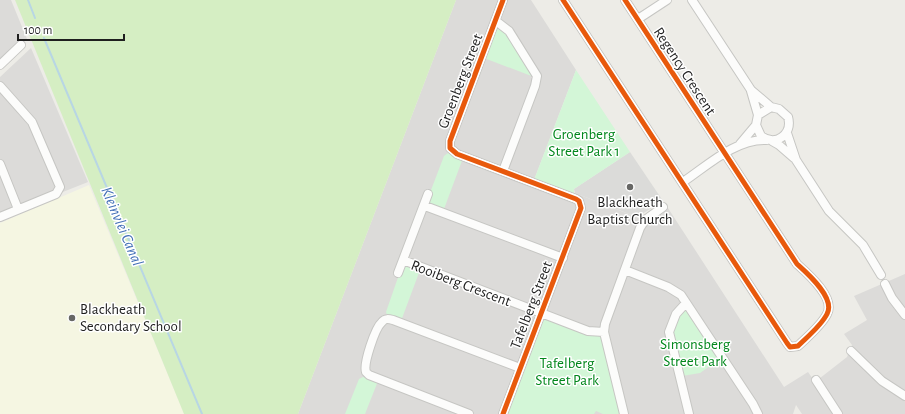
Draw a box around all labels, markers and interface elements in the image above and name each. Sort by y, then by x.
scale bar [18,16,124,42]
text: 100 m [24,24,52,36]
street label: Regency Crescent [651,25,719,118]
street label: Groenberg Street [436,32,485,131]
park label: Groenberg Street Park 1 [548,127,620,159]
marker: Blackheath Baptist Church [625,182,635,192]
water label: Kleinvlei Canal [98,184,146,268]
place label: Blackheath Baptist Church [587,195,673,227]
street label: Rooiberg Crescent [409,258,513,309]
street label: Tafelberg Street [508,259,555,351]
place label: Blackheath Secondary School [80,302,182,334]
marker: Blackheath Secondary School [67,313,77,323]
park label: Simonsberg Street Park [660,337,731,369]
park label: Tafelberg Street Park [535,356,599,388]

